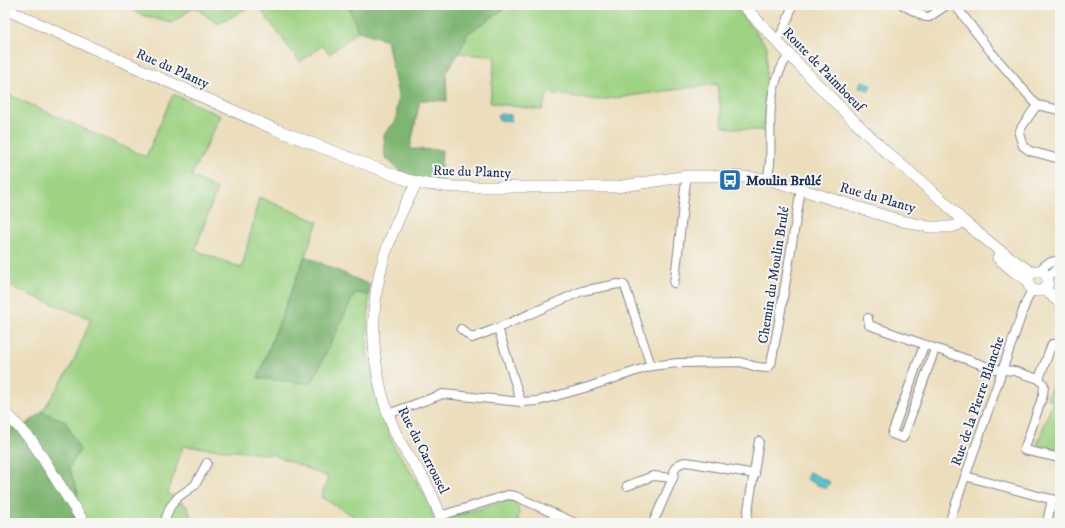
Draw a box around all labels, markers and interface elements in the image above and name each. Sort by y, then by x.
street label: Route de Paimboeuf [778,24,870,117]
street label: Rue du Planty [133,45,212,93]
street label: Rue du Planty [433,162,512,182]
bus stop icon: Moulin Brûlé [717,167,743,193]
place label: Moulin Brûlé [746,172,821,190]
street label: Rue du Planty [838,179,918,217]
street label: Chemin du Moulin Brulé [754,205,794,345]
street label: Rue de la Pierre Blanche [947,334,1009,468]
street label: Rue du Carrousel [393,404,453,498]

